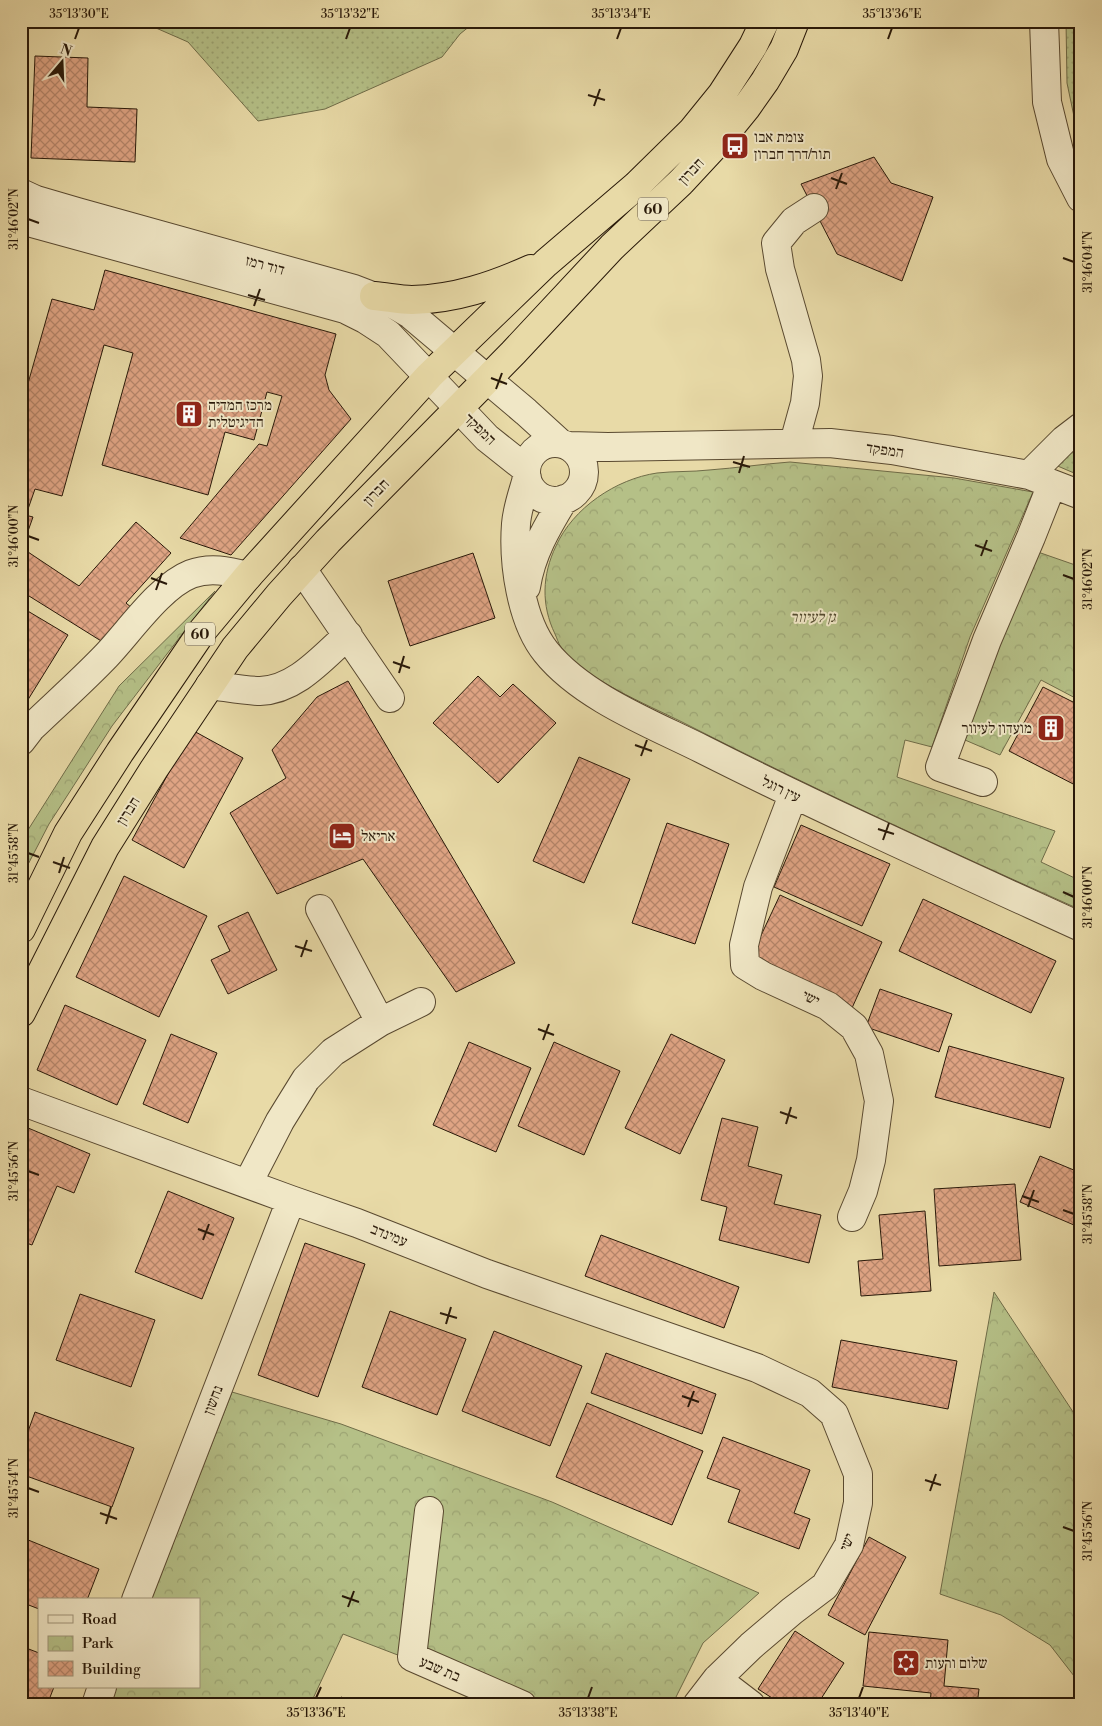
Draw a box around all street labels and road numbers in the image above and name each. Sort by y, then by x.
street label: חברון [674,154,709,189]
road number: 60 [638,198,668,220]
street label: דוד רמז [243,251,287,280]
street label: המפקד [459,409,500,449]
street label: המפקד [865,438,905,463]
street label: חברון [359,475,394,510]
road number: 60 [185,622,215,646]
street label: עין רוגל [758,772,804,807]
street label: חברון [112,793,144,829]
street label: ישי [799,986,823,1011]
street label: עמינדב [368,1219,410,1251]
street label: נחשון [199,1383,228,1418]
street label: ישי [835,1531,859,1554]
street label: בת שבע [417,1652,463,1686]

